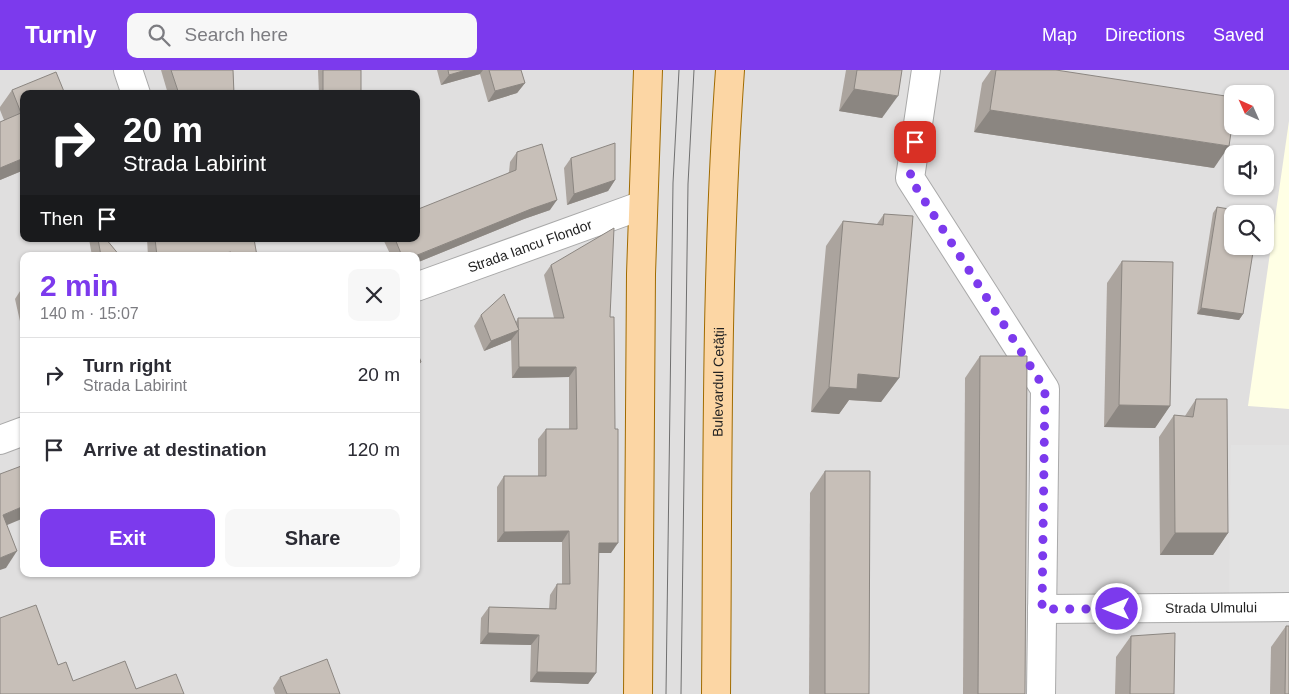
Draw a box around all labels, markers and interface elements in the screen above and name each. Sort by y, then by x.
search box [127,13,477,58]
text: Turnly [25,21,97,48]
icon: search [145,21,173,49]
text: Search here [185,24,288,45]
text: Map [1042,25,1077,45]
text: Directions [1105,25,1185,45]
text: Saved [1213,25,1264,45]
north arrow [1224,85,1274,135]
map controls [1224,85,1274,255]
icon: right [40,110,105,175]
text: 20 m [123,110,203,149]
pin [894,121,936,163]
icon: arrive [901,128,929,156]
button: sound [1224,145,1274,195]
text: Strada Labirint [123,151,266,176]
icon: arrive [93,205,121,233]
button: search [1224,205,1274,255]
text: Then [40,208,83,229]
street label: Strada Iancu Flondor [466,216,594,276]
text: 2 min [40,269,118,302]
button: close [348,269,400,321]
text: 140 m · 15:07 [40,305,139,322]
street label: Bulevardul Cetății [710,327,727,437]
text: Turn right [83,355,171,376]
icon: right [40,361,68,389]
text: 20 m [358,364,400,385]
text: Strada Labirint [83,377,187,394]
icon: arrive [40,436,68,464]
text: Arrive at destination [83,439,267,460]
text: 120 m [347,439,400,460]
button: Exit [40,509,215,567]
button: Share [225,509,400,567]
position arrow [1090,582,1142,634]
street label: Strada Ulmului [1165,599,1257,616]

